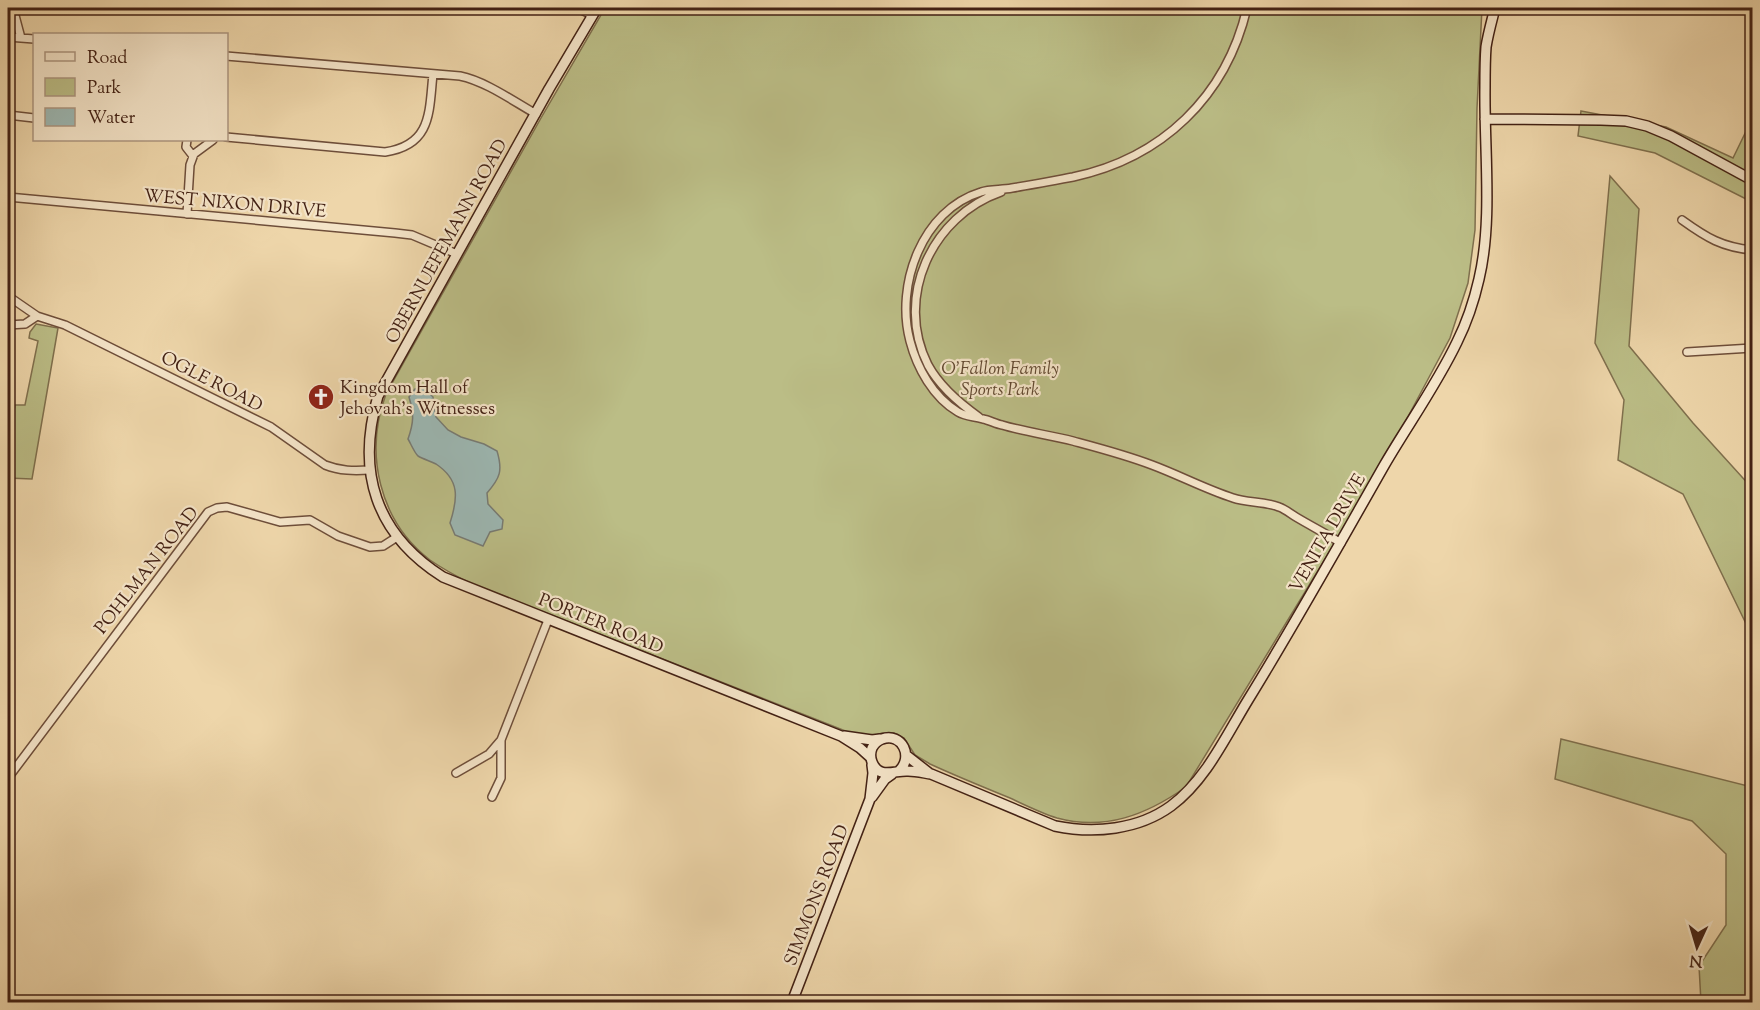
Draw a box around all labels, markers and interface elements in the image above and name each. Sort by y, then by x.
legend [33,33,228,141]
text: Road [87,46,127,72]
text: Park [87,76,122,102]
text: Water [87,106,136,132]
street label: OBERNUEFEMANN ROAD [380,135,515,349]
street label: WEST NIXON DRIVE [142,184,327,226]
street label: OGLE ROAD [156,346,267,420]
park label: O'Fallon Family Sports Park [941,357,1059,404]
place label: Kingdom Hall of Jehovah's Witnesses [339,376,495,423]
church icon: Kingdom Hall of Jehovah's Witnesses [306,382,336,412]
street label: VENITA DRIVE [1284,470,1373,598]
street label: POHLMAN ROAD [89,502,206,641]
street label: PORTER ROAD [534,588,667,662]
street label: SIMMONS ROAD [779,821,857,970]
north arrow [1667,917,1727,977]
text: N [1689,948,1703,971]

